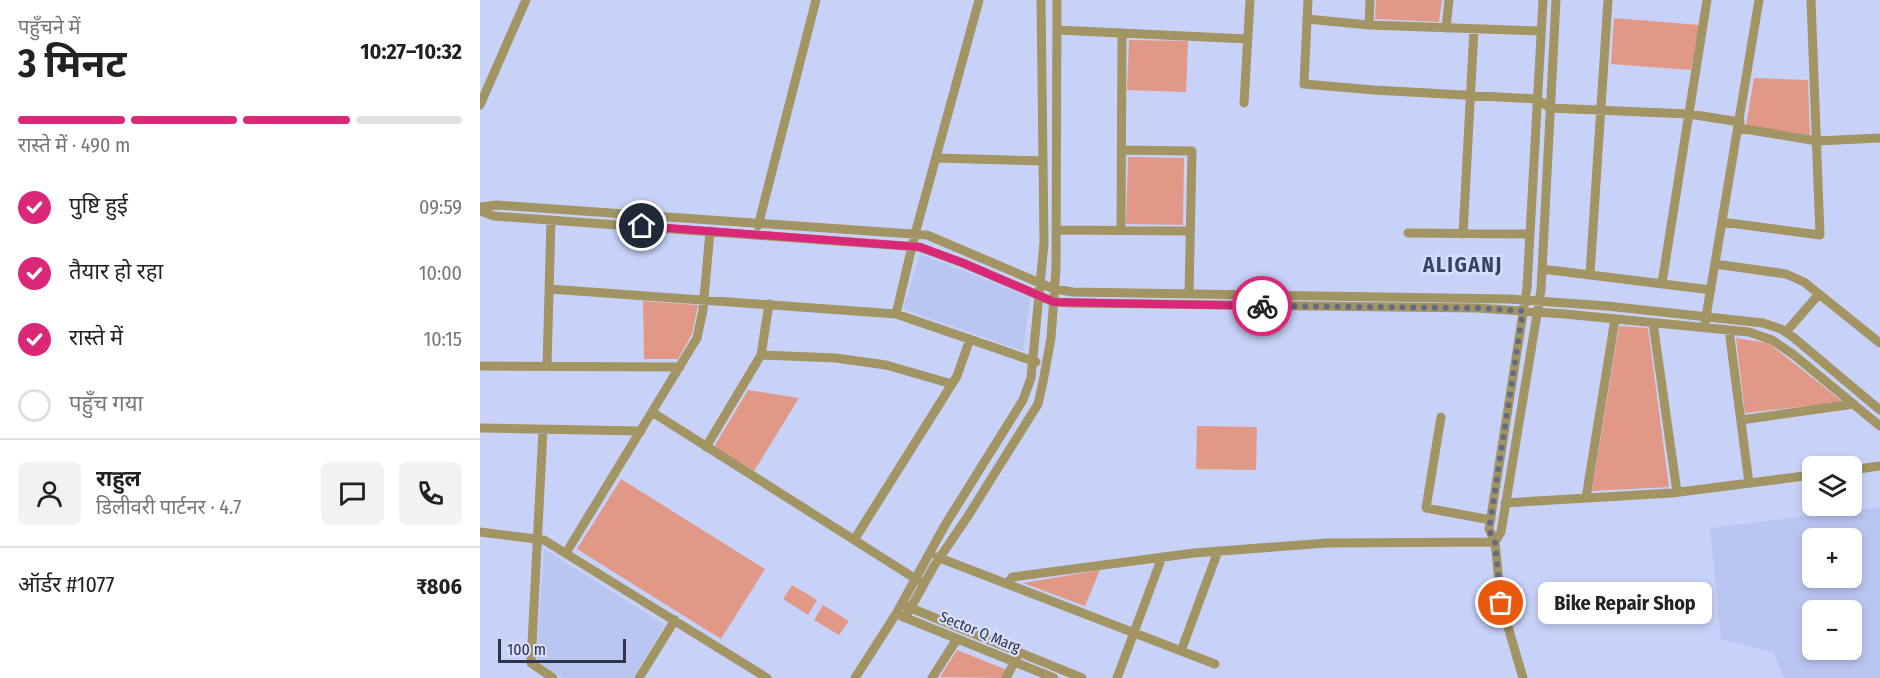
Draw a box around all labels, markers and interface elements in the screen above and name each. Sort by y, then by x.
text: पहुँचने में [18,15,80,39]
text: 10:27–10:32 [360,38,462,65]
text: 3 मिनट [18,41,126,87]
text: रास्ते में · 490 m [18,133,130,157]
icon: check [18,191,51,224]
text: पुष्टि हुई [69,192,128,219]
text: 09:59 [419,195,462,219]
pin [616,200,667,251]
icon: home [625,209,658,242]
district label: ALIGANJ [1422,252,1503,278]
icon: check [18,257,51,290]
text: तैयार हो रहा [69,258,163,285]
text: 10:00 [419,261,462,285]
courier [1232,276,1292,336]
icon: bike [1246,290,1279,323]
icon: check [18,323,51,356]
text: रास्ते में [69,324,123,351]
text: 10:15 [423,327,462,351]
text: पहुँच गया [69,390,143,417]
map controls [1802,456,1862,660]
button: layers [1802,456,1862,516]
button: person [18,462,81,525]
button: chat [321,462,384,525]
button: phone [399,462,462,525]
text: राहुल [96,465,141,492]
text: डिलीवरी पार्टनर · 4.7 [96,495,241,519]
button: + [1802,528,1862,588]
text: ऑर्डर #1077 [18,571,114,598]
text: ₹806 [416,573,462,600]
pin [1475,577,1526,628]
callout: Bike Repair Shop [1537,582,1711,624]
icon: bag [1484,586,1517,619]
text: Bike Repair Shop [1554,591,1696,615]
button: − [1802,600,1862,660]
street label: Sector Q Marg [937,608,1023,656]
scale bar [498,636,626,664]
text: 100 m [507,640,546,659]

